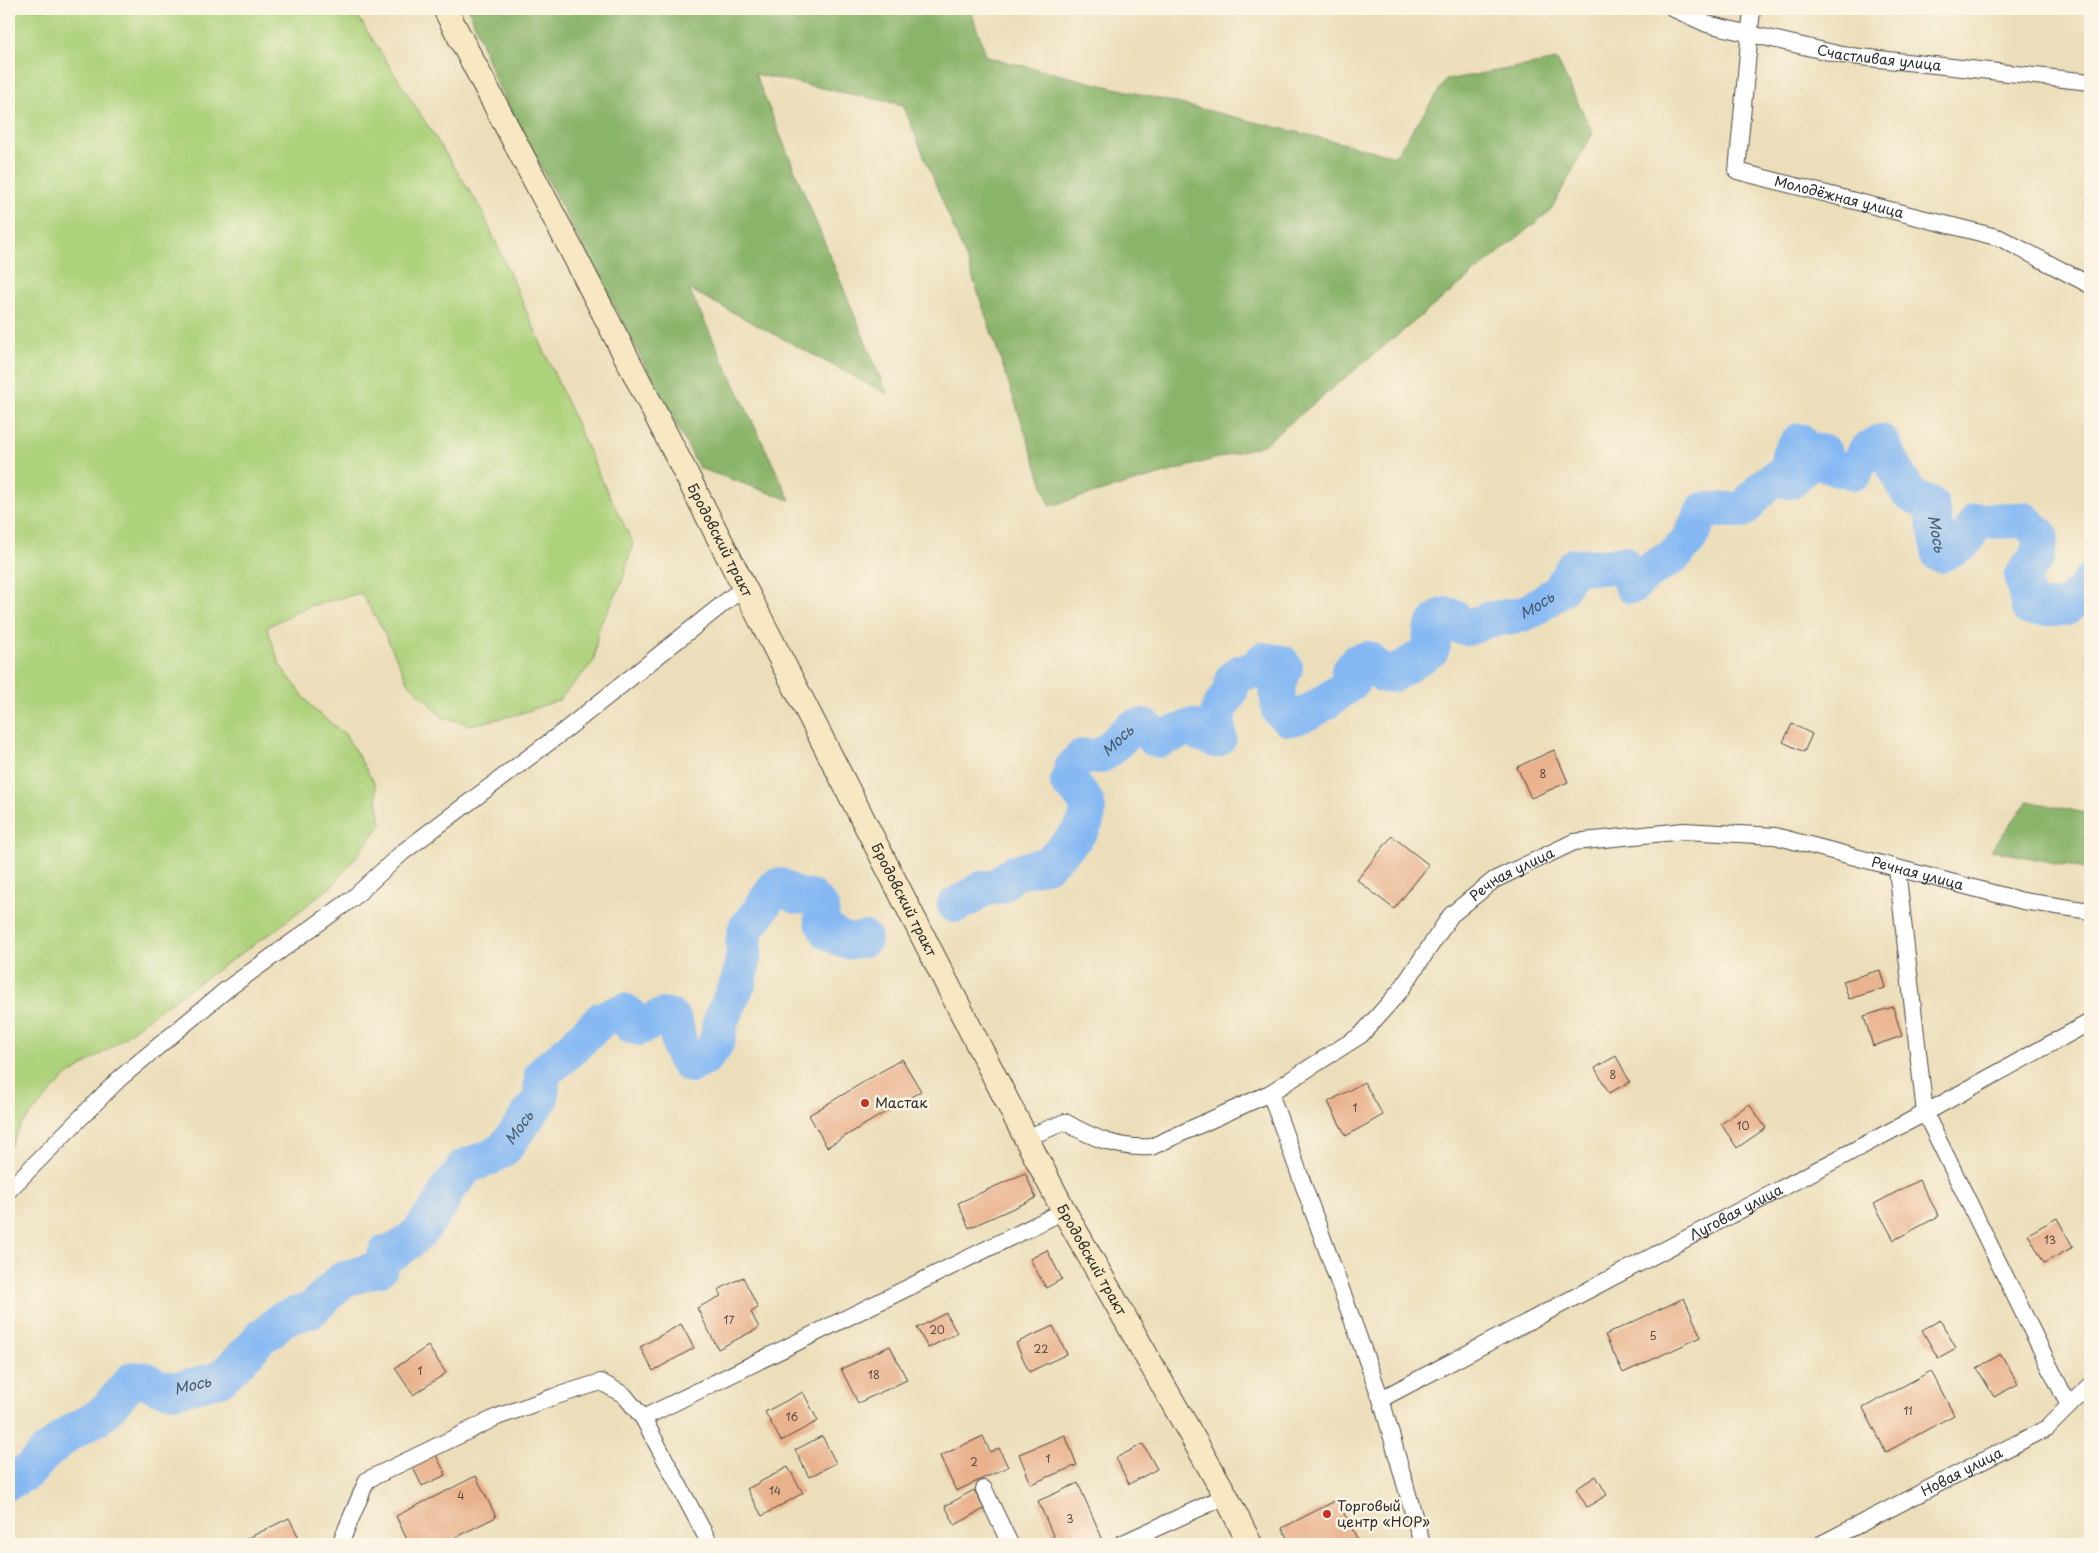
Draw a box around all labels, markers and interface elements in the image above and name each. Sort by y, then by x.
street label: Счастливая улица [1815,39,1943,76]
street label: Молодёжная улица [1772,170,1906,223]
street label: Бродовский тракт [683,479,758,601]
water label: Мось [1923,513,1953,555]
water label: Мось [1516,584,1559,624]
water label: Мось [1096,717,1139,761]
house number: 8 [1540,765,1547,782]
street label: Бродовский тракт [867,839,942,960]
street label: Речная улица [1465,842,1558,906]
street label: Речная улица [1869,851,1966,895]
house number: 8 [1610,1066,1617,1083]
place label: Мастак [875,1092,928,1113]
marker: Мастак [859,1097,871,1109]
house number: 1 [1353,1099,1358,1116]
water label: Мось [498,1104,539,1149]
house number: 10 [1737,1117,1749,1134]
street label: Луговая улица [1685,1179,1786,1245]
street label: Бродовский тракт [1052,1200,1132,1319]
house number: 13 [2044,1231,2056,1248]
house number: 17 [724,1311,735,1328]
house number: 20 [929,1321,945,1338]
house number: 5 [1649,1327,1657,1344]
house number: 22 [1034,1340,1048,1357]
house number: 1 [418,1362,423,1379]
house number: 18 [868,1366,880,1383]
water label: Мось [171,1368,214,1400]
house number: 11 [1903,1402,1913,1419]
house number: 16 [786,1408,799,1425]
street label: Новая улица [1917,1442,2006,1501]
house number: 1 [1046,1450,1051,1467]
house number: 2 [970,1453,978,1470]
house number: 14 [769,1482,781,1499]
house number: 4 [457,1487,465,1504]
place label: Торговый центр «НОР» [1337,1495,1430,1532]
marker: Торговый центр «НОР» [1321,1508,1333,1520]
house number: 3 [1066,1510,1074,1527]

